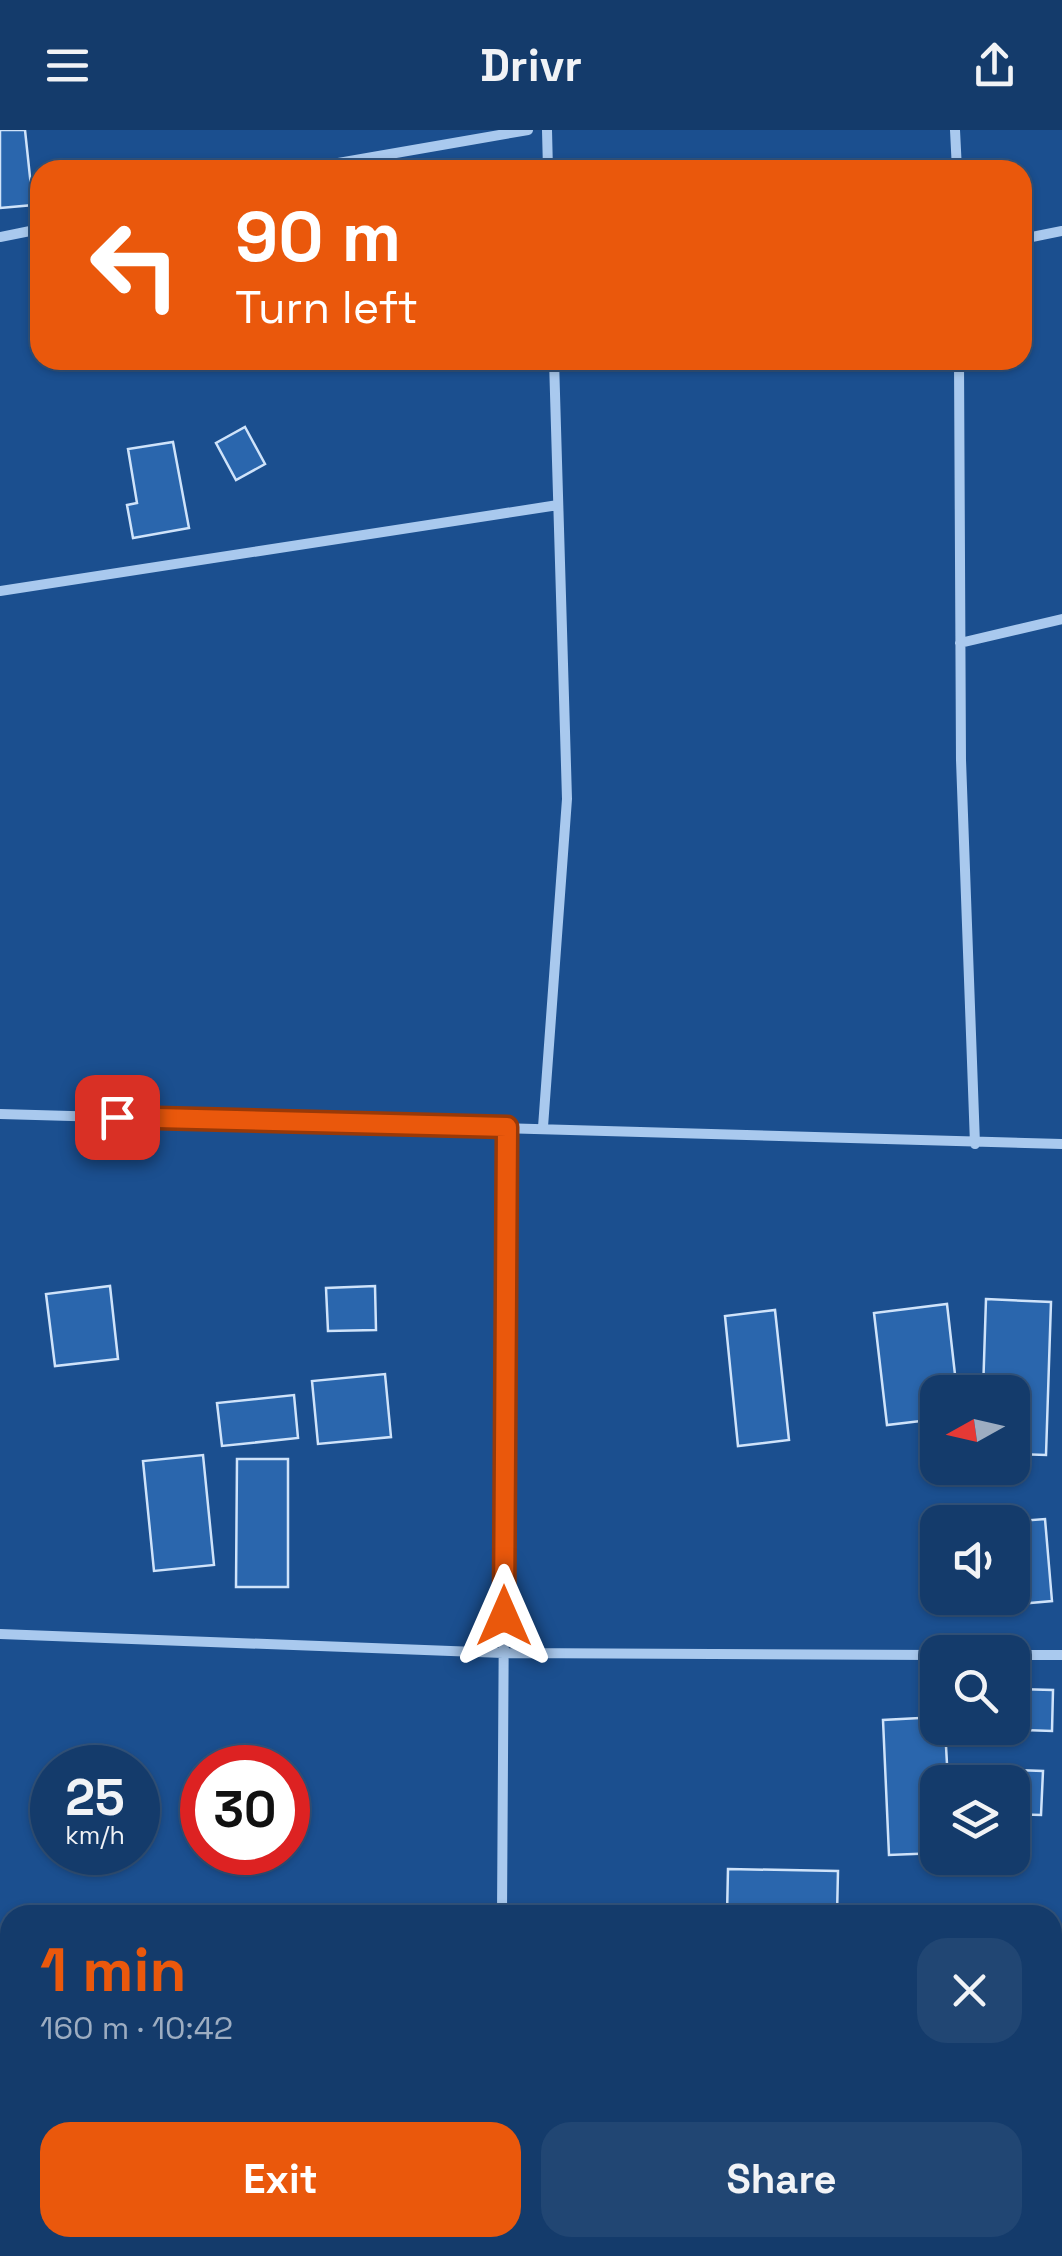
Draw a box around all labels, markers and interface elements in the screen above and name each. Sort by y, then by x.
text: Drivr [480,37,582,94]
icon: menu [40,38,95,93]
icon: share [967,38,1022,93]
text: 90 m [235,192,401,281]
icon: left [70,200,200,330]
text: Turn left [235,279,418,336]
pin [75,1075,160,1160]
icon: arrive [90,1090,145,1145]
north arrow [920,1375,1030,1485]
map controls [920,1375,1030,1875]
button: sound [920,1505,1030,1615]
position arrow [452,1564,556,1668]
button: search [920,1635,1030,1745]
speed limit sign: 30 [180,1745,310,1875]
button: layers [920,1765,1030,1875]
text: 25 [65,1766,125,1830]
text: km/h [65,1819,125,1851]
text: 1 min [40,1932,187,2009]
button: close [917,1938,1022,2043]
text: 160 m · 10:42 [40,2008,233,2048]
button: Exit [40,2122,521,2237]
button: Share [541,2122,1022,2237]

